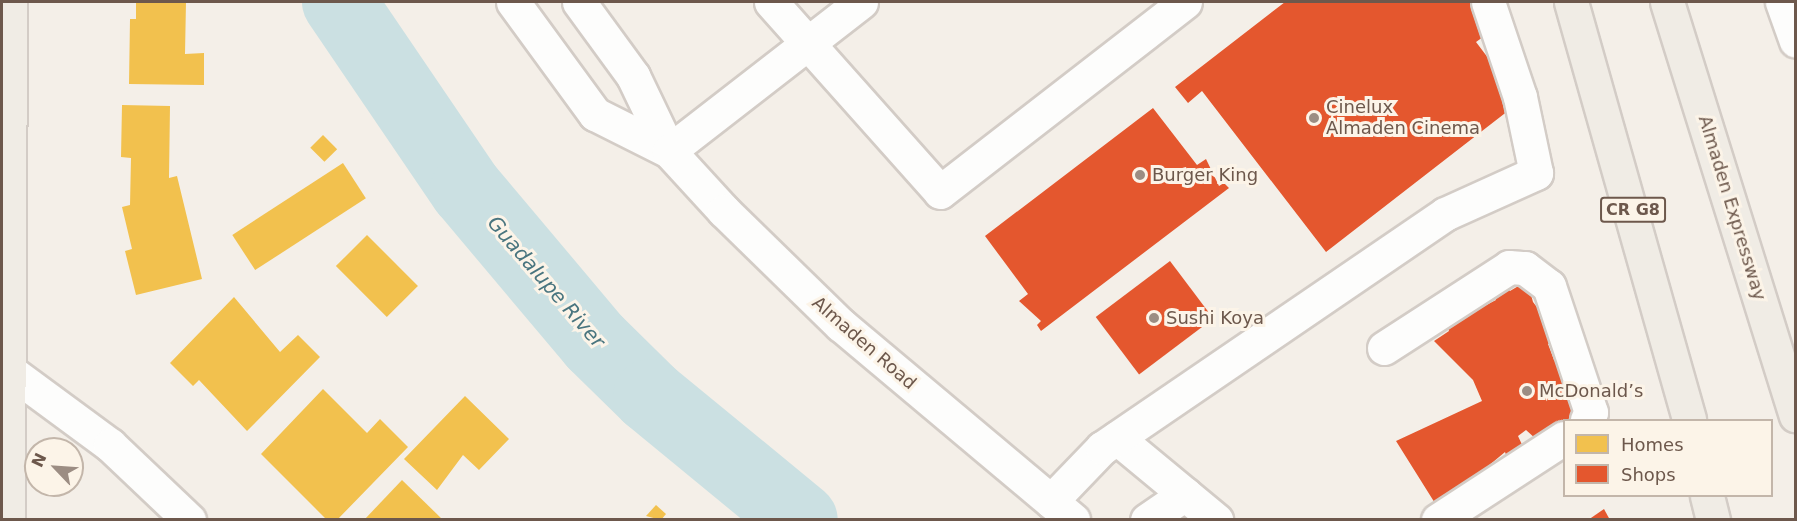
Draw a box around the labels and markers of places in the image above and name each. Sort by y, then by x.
place label: Cinelux Almaden Cinema [1326,97,1480,140]
marker: Cinelux Almaden Cinema [1307,111,1321,125]
place label: Burger King [1152,164,1258,186]
marker: Burger King [1133,168,1147,182]
place label: Sushi Koya [1166,307,1264,329]
marker: Sushi Koya [1147,311,1161,325]
place label: McDonald’s [1539,380,1643,402]
marker: McDonald’s [1520,384,1534,398]

